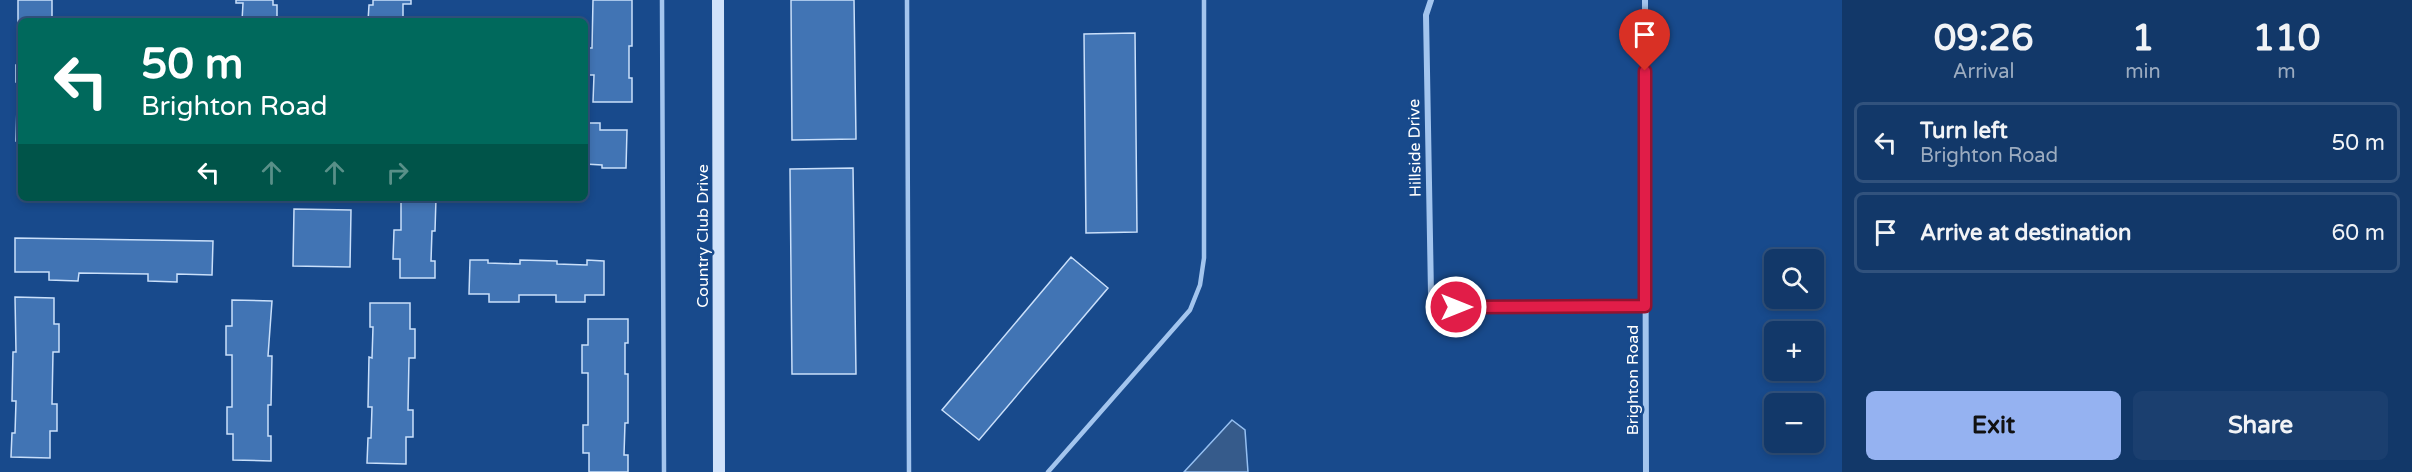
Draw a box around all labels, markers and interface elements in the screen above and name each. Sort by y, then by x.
pin [1619,9,1670,71]
text: 09:26 [1934,17,2034,60]
text: 1 [2132,17,2154,60]
text: 110 [2252,17,2320,60]
icon: arrive [1628,18,1661,51]
text: 50 m [141,39,243,90]
icon: left [42,42,120,120]
text: Arrival [1953,60,2015,84]
text: min [2125,60,2161,84]
text: m [2277,60,2296,84]
text: Brighton Road [141,90,328,123]
street label: Hillside Drive [1404,99,1426,197]
text: Turn left [1920,118,2008,144]
icon: left [1869,126,1902,159]
text: 50 m [2331,130,2385,156]
text: Brighton Road [1920,144,2058,168]
icon: left [192,156,225,189]
icon: ahead [255,156,288,189]
icon: ahead [318,156,351,189]
icon: right [381,156,414,189]
street label: Country Club Drive [693,164,713,308]
icon: arrive [1869,216,1902,249]
text: Arrive at destination [1920,220,2131,246]
text: 60 m [2331,220,2385,246]
map controls [1764,249,1824,453]
button: search [1764,249,1824,309]
position arrow [1424,275,1488,339]
button: + [1764,321,1824,381]
street label: Brighton Road [1623,325,1643,435]
button: Exit [1866,391,2121,460]
button: Share [2133,391,2388,460]
button: − [1764,393,1824,453]

